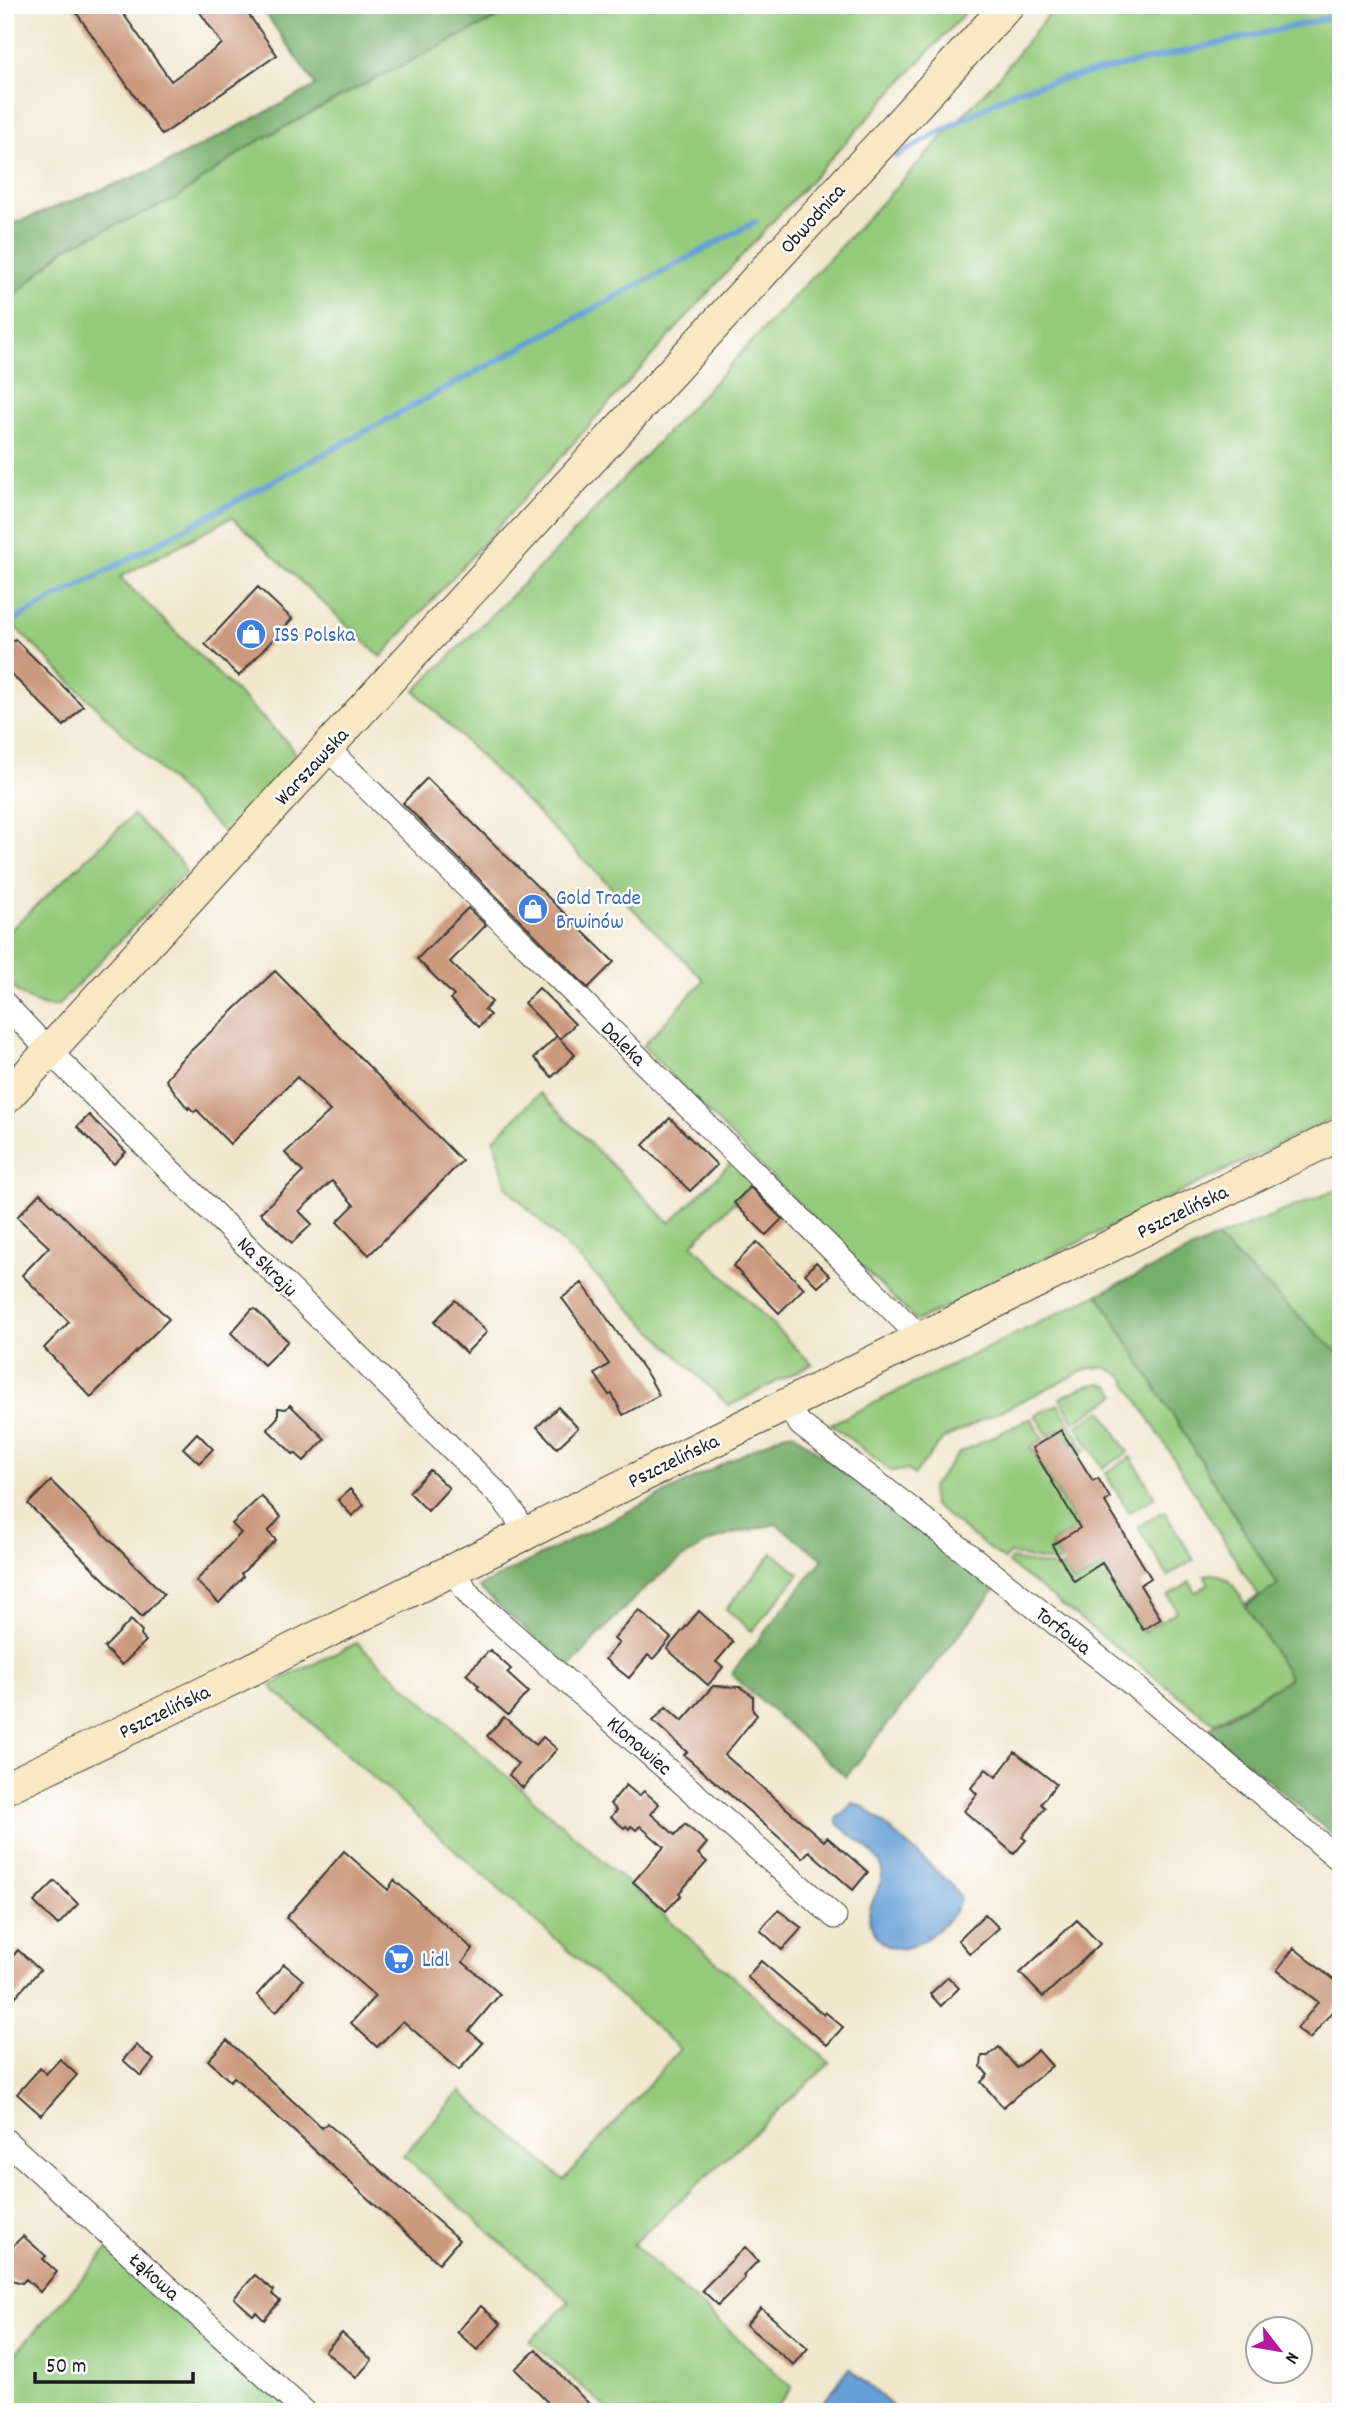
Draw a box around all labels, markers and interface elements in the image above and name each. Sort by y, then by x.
street label: Obwodnica [774,177,855,262]
shop icon: ISS Polska [234,617,268,651]
place label: ISS Polska [274,622,356,652]
street label: Warszawska [269,721,358,814]
place label: Gold Trade Brwinów [556,885,641,939]
shop icon: Gold Trade Brwinów [516,892,550,926]
street label: Daleka [592,1016,652,1075]
street label: Pszczelińska [1133,1178,1235,1249]
street label: Na Skraju [229,1231,303,1305]
street label: Pszczelińska [624,1427,726,1498]
street label: Torfowa [1028,1601,1097,1665]
street label: Pszczelińska [115,1678,217,1749]
street label: Klonowiec [599,1710,677,1784]
supermarket icon: Lidl [382,1942,416,1976]
place label: Lidl [422,1947,449,1977]
street label: Łąkowa [120,2247,186,2310]
north arrow [1244,2316,1314,2386]
scale bar [35,2340,192,2384]
text: N [1277,2346,1305,2368]
text: 50 m [46,2353,86,2383]

